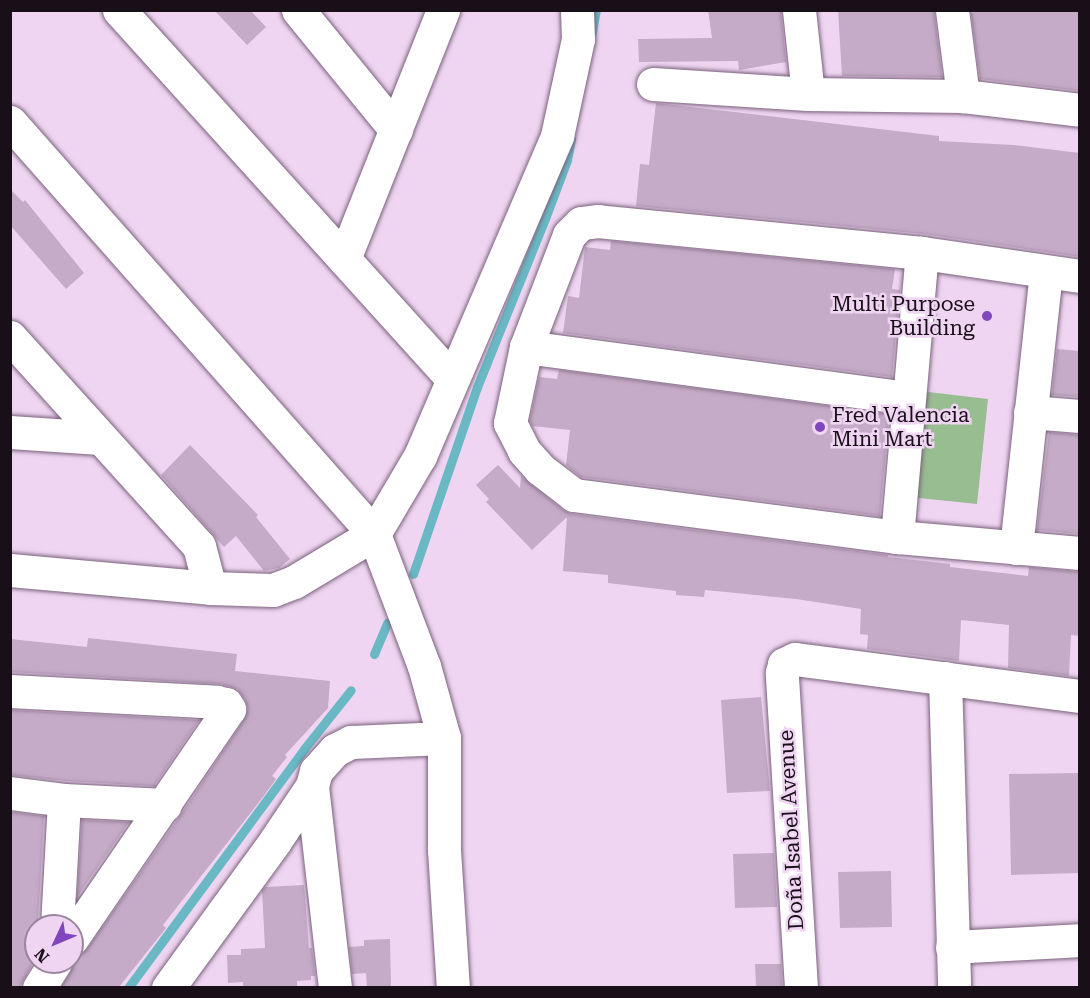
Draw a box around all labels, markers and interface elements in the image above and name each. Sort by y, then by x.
place label: Multi Purpose Building [832,291,975,341]
marker: Multi Purpose Building [980,309,994,323]
place label: Fred Valencia Mini Mart [832,402,969,452]
marker: Fred Valencia Mini Mart [813,420,827,434]
street label: Doña Isabel Avenue [773,729,809,931]
north arrow [24,914,84,974]
text: N [31,944,53,967]

